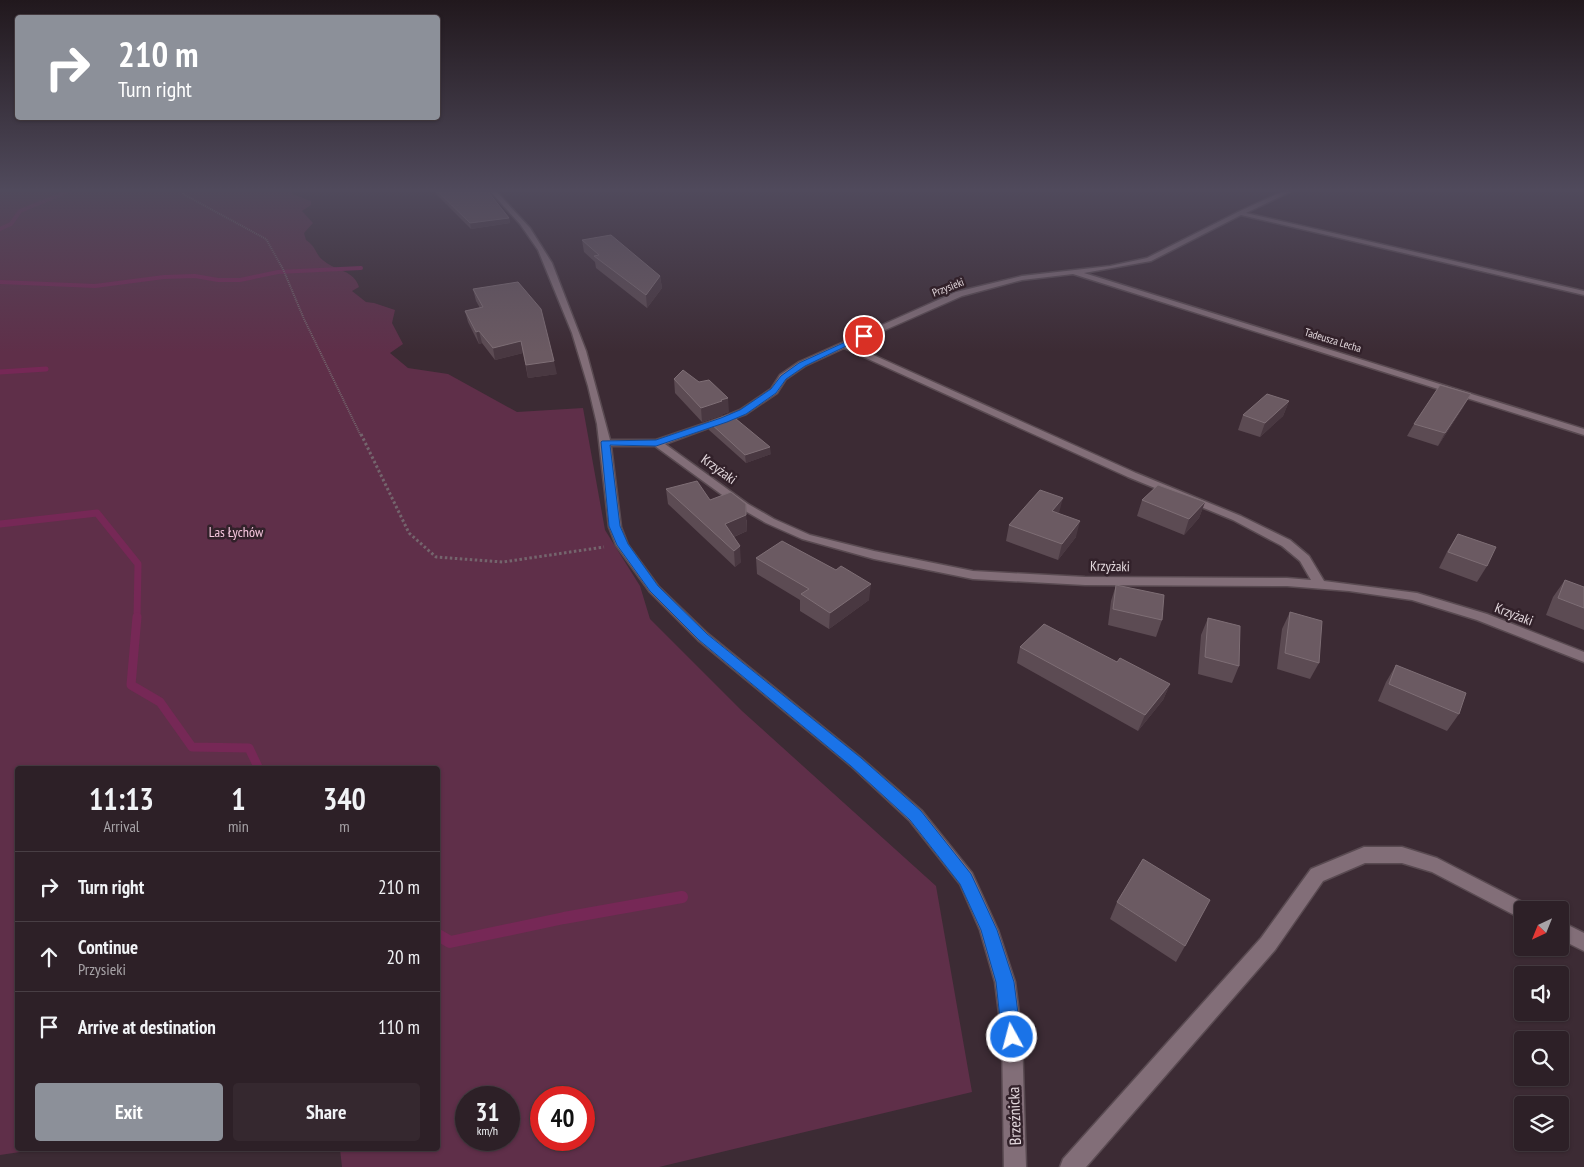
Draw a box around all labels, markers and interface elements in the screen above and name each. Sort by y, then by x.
text: 210 m [118,31,199,77]
icon: right [35,35,100,100]
text: Turn right [118,75,192,103]
street label: Przysieki [930,275,966,299]
pin [843,315,885,357]
icon: arrive [850,322,878,350]
street label: Tadeusza Lecha [1303,325,1363,355]
street label: Krzyżaki [698,450,740,488]
park label: Las Łychów [209,523,264,541]
street label: Krzyżaki [1090,557,1130,575]
street label: Krzyżaki [1492,598,1536,630]
text: 11:13 [89,779,154,818]
text: 1 [231,779,246,818]
text: 340 [323,779,366,818]
text: Arrival [103,816,140,836]
text: min [228,816,249,836]
text: m [339,816,350,836]
icon: right [35,873,63,901]
text: Turn right [78,875,144,899]
text: 210 m [378,875,420,899]
north arrow [1514,901,1569,956]
map controls [1514,901,1569,1151]
text: Continue [78,935,138,959]
icon: ahead [35,943,63,971]
text: 20 m [387,945,420,969]
text: Przysieki [78,959,126,979]
button: sound [1514,966,1569,1021]
position arrow [985,1010,1037,1062]
icon: arrive [35,1013,63,1041]
text: Arrive at destination [78,1015,216,1039]
text: 110 m [378,1015,420,1039]
button: search [1514,1031,1569,1086]
button: Exit [35,1083,223,1141]
button: Share [233,1083,420,1141]
speed limit sign: 40 [530,1086,595,1151]
street label: Brzeźnicka [1003,1086,1025,1146]
text: 31 [476,1096,499,1128]
button: layers [1514,1096,1569,1151]
text: km/h [477,1123,498,1138]

